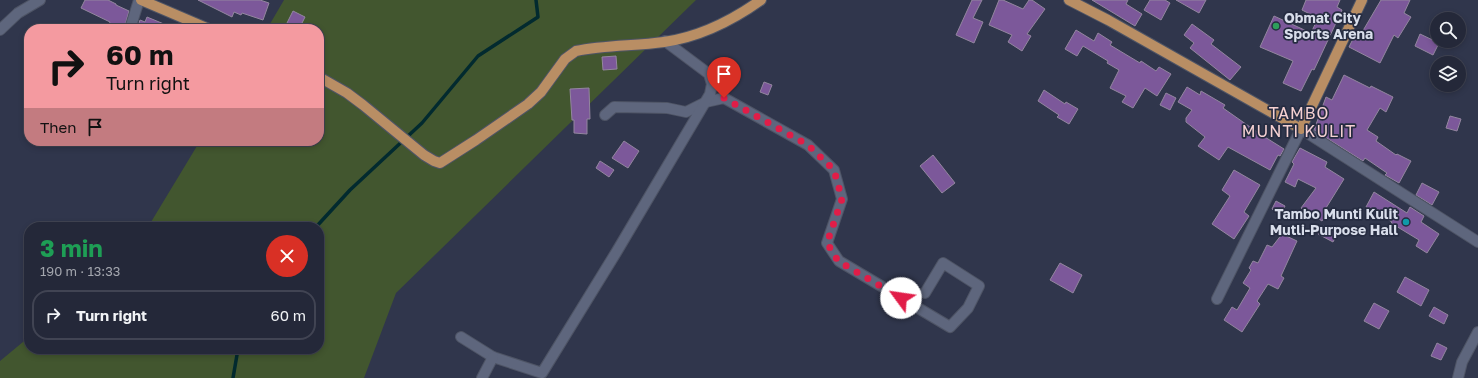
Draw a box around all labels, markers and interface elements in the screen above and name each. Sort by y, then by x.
place label: Obmat City Sports Arena [1284,9,1373,42]
map controls [1430,12,1466,92]
button: search [1430,12,1466,48]
marker: Obmat City Sports Arena [1271,21,1281,31]
text: 60 m [106,38,173,71]
icon: right [40,40,92,92]
button: layers [1430,56,1466,92]
pin [707,57,741,98]
icon: arrive [713,63,735,85]
text: Turn right [106,72,190,94]
district label: TAMBO MUNTI KULIT [1242,103,1356,141]
icon: arrive [84,116,106,138]
text: Then [40,118,76,136]
place label: Tambo Munti Kulit Mutli-Purpose Hall [1270,205,1398,238]
marker: Tambo Munti Kulit Mutli-Purpose Hall [1401,217,1411,227]
text: 3 min [40,233,103,262]
button: close [266,235,308,277]
text: 190 m · 13:33 [40,263,120,279]
position arrow [880,277,922,319]
icon: right [42,304,64,326]
text: Turn right [76,306,147,324]
text: 60 m [271,306,306,324]

